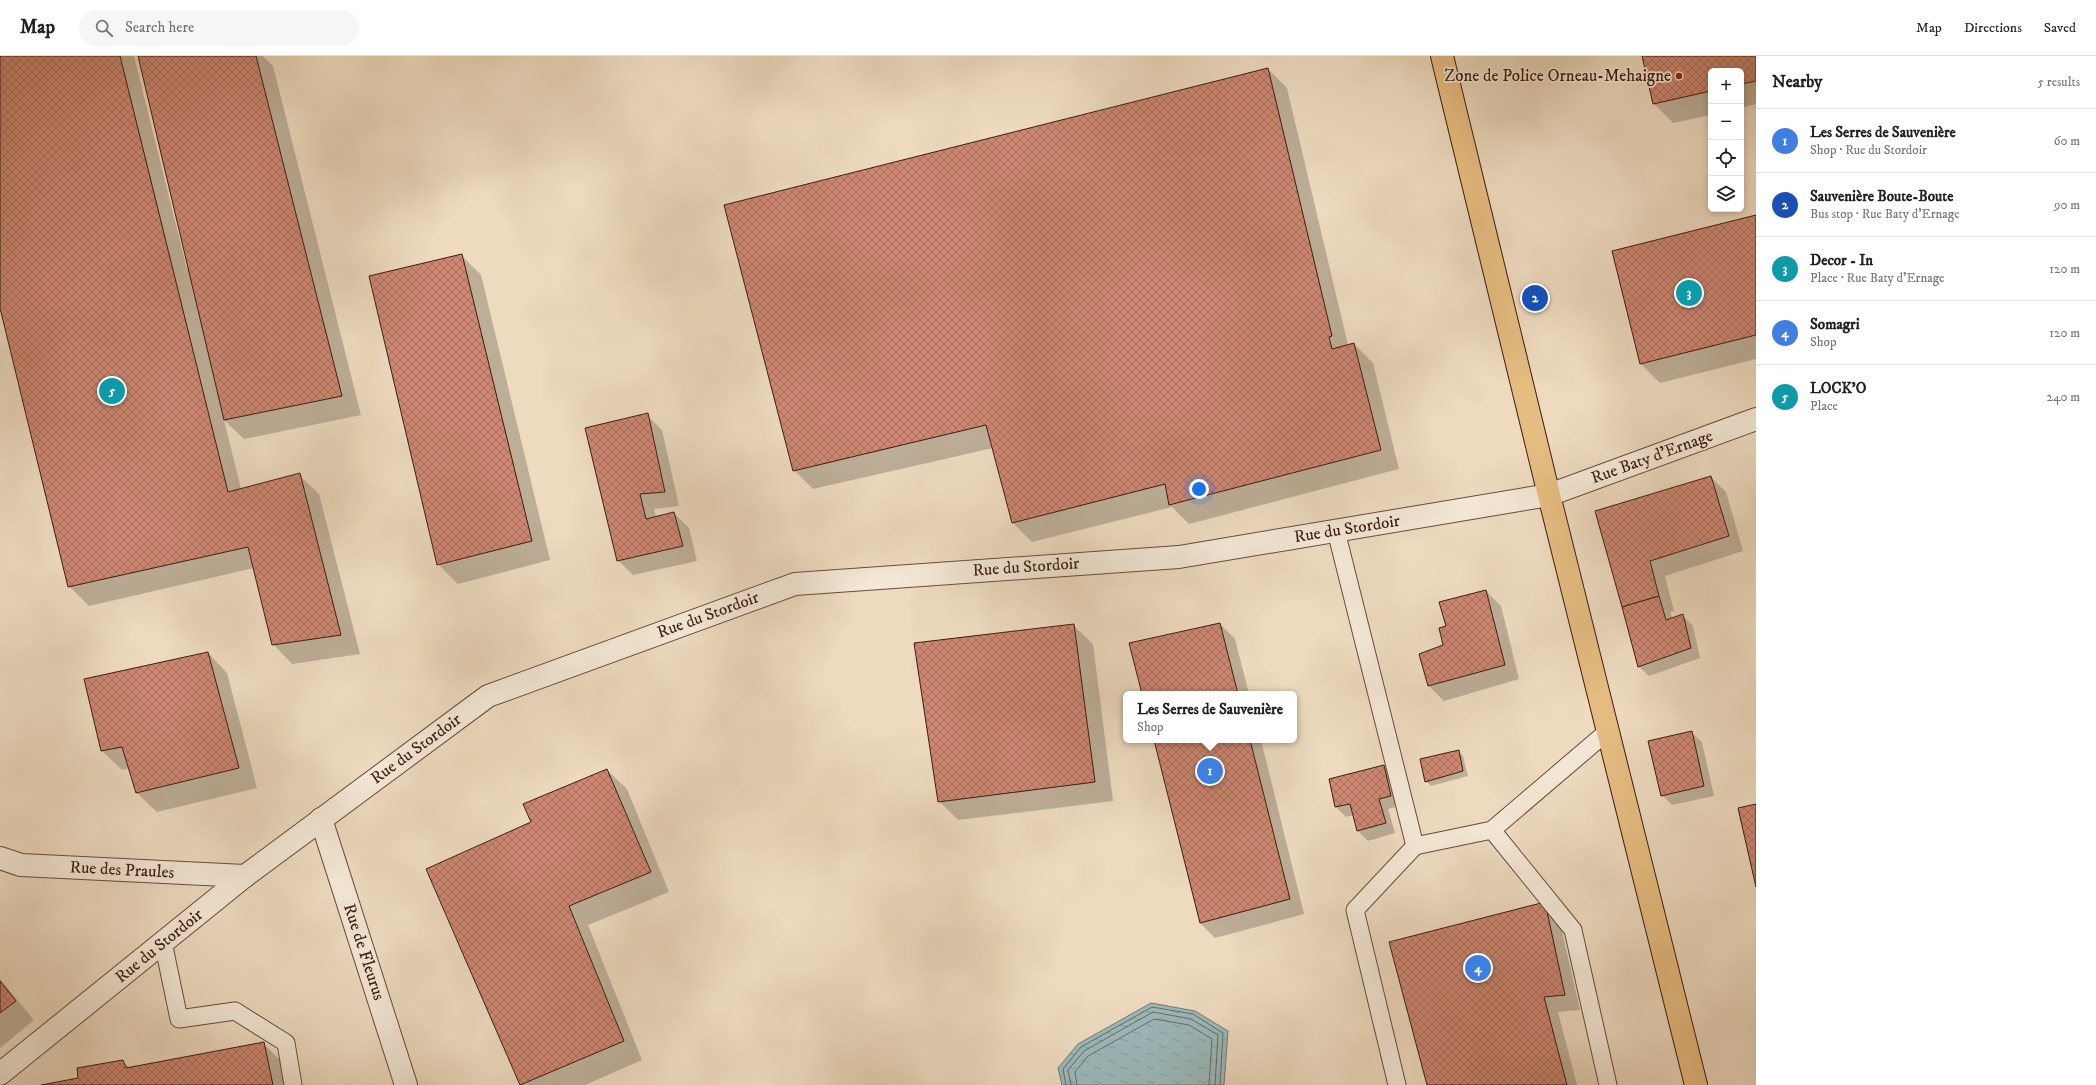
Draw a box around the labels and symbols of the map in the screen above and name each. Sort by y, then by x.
place label: Zone de Police Orneau-Mehaigne [1444,65,1671,87]
marker: Zone de Police Orneau-Mehaigne [1674,71,1684,81]
pin: 3 [1676,278,1702,308]
pin: 2 [1522,283,1548,313]
pin: 5 [99,376,125,406]
street label: Rue Baty d'Ernage [1588,425,1716,489]
your location [1189,479,1209,499]
street label: Rue du Stordoir [1293,510,1402,548]
street label: Rue du Stordoir [972,552,1081,582]
street label: Rue du Stordoir [654,586,763,644]
street label: Rue du Stordoir [366,708,466,789]
pin: 1 [1197,756,1223,786]
street label: Rue des Praules [69,856,175,884]
street label: Rue de Fleurus [338,901,390,1003]
street label: Rue du Stordoir [111,903,208,988]
pin: 4 [1465,953,1491,983]

